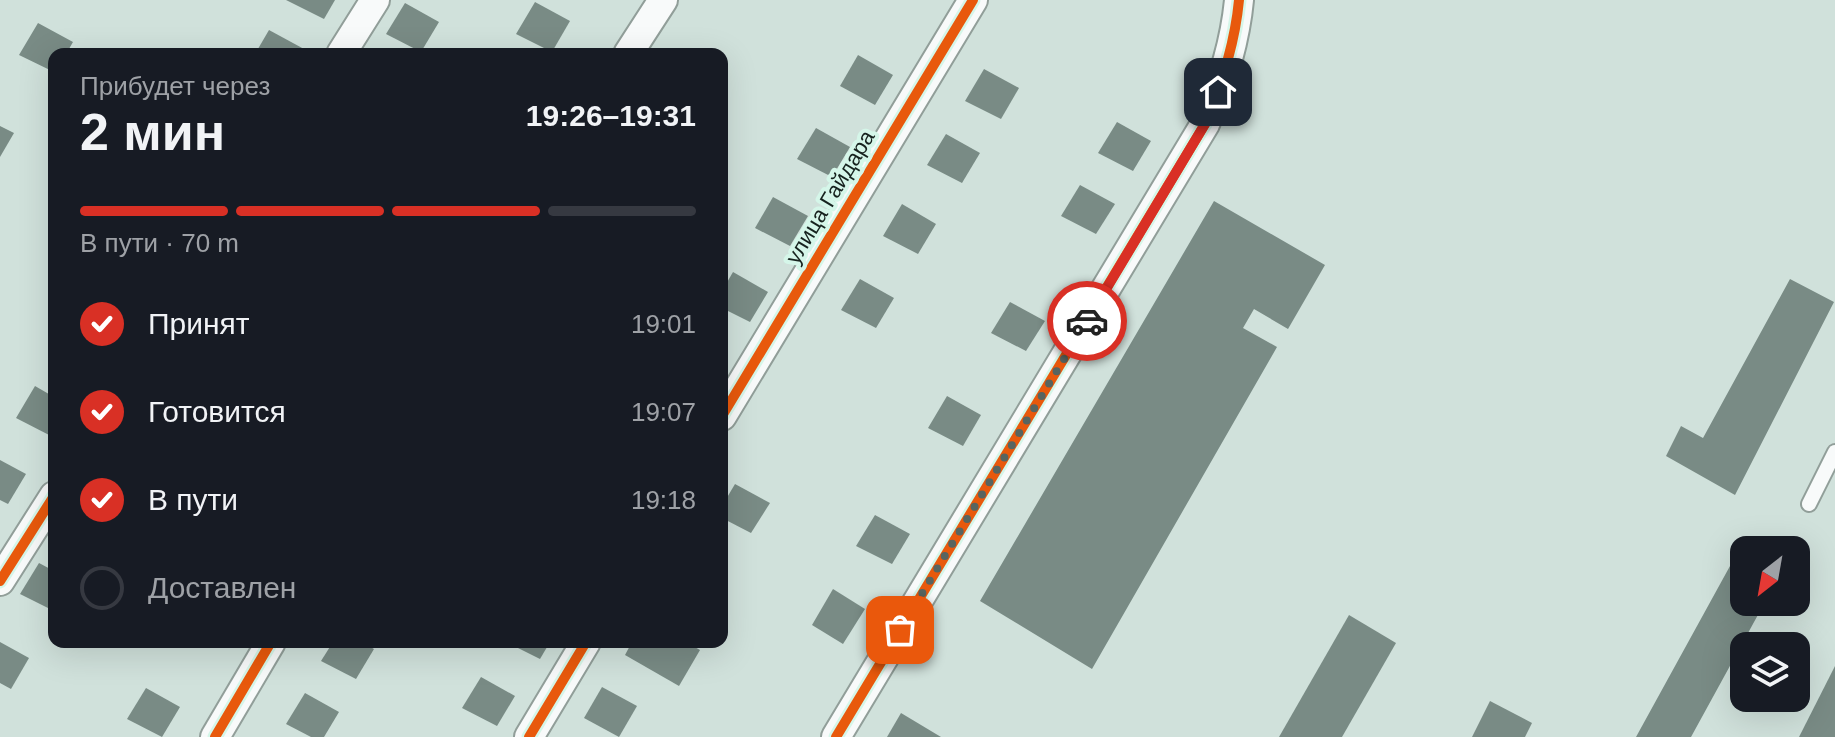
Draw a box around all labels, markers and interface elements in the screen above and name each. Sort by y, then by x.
pin [1184,58,1252,126]
icon: home [1196,70,1240,114]
text: Прибудет через [80,71,270,101]
text: 19:26–19:31 [526,99,696,132]
text: 2 мин [80,103,225,161]
street label: улица Гайдара [780,125,880,268]
text: В пути · 70 m [80,228,239,258]
courier [1047,281,1127,361]
icon: car [1065,299,1109,343]
icon: check [80,302,124,346]
text: Принят [148,307,250,340]
text: 19:01 [631,309,696,339]
icon: check [80,390,124,434]
text: Готовится [148,395,286,428]
text: 19:07 [631,397,696,427]
icon: check [80,478,124,522]
text: В пути [148,483,238,516]
text: 19:18 [631,485,696,515]
north arrow [1730,536,1810,616]
map controls [1730,536,1810,712]
text: Доставлен [148,571,296,604]
pin [866,596,934,664]
icon: bag [878,608,922,652]
button: layers [1730,632,1810,712]

